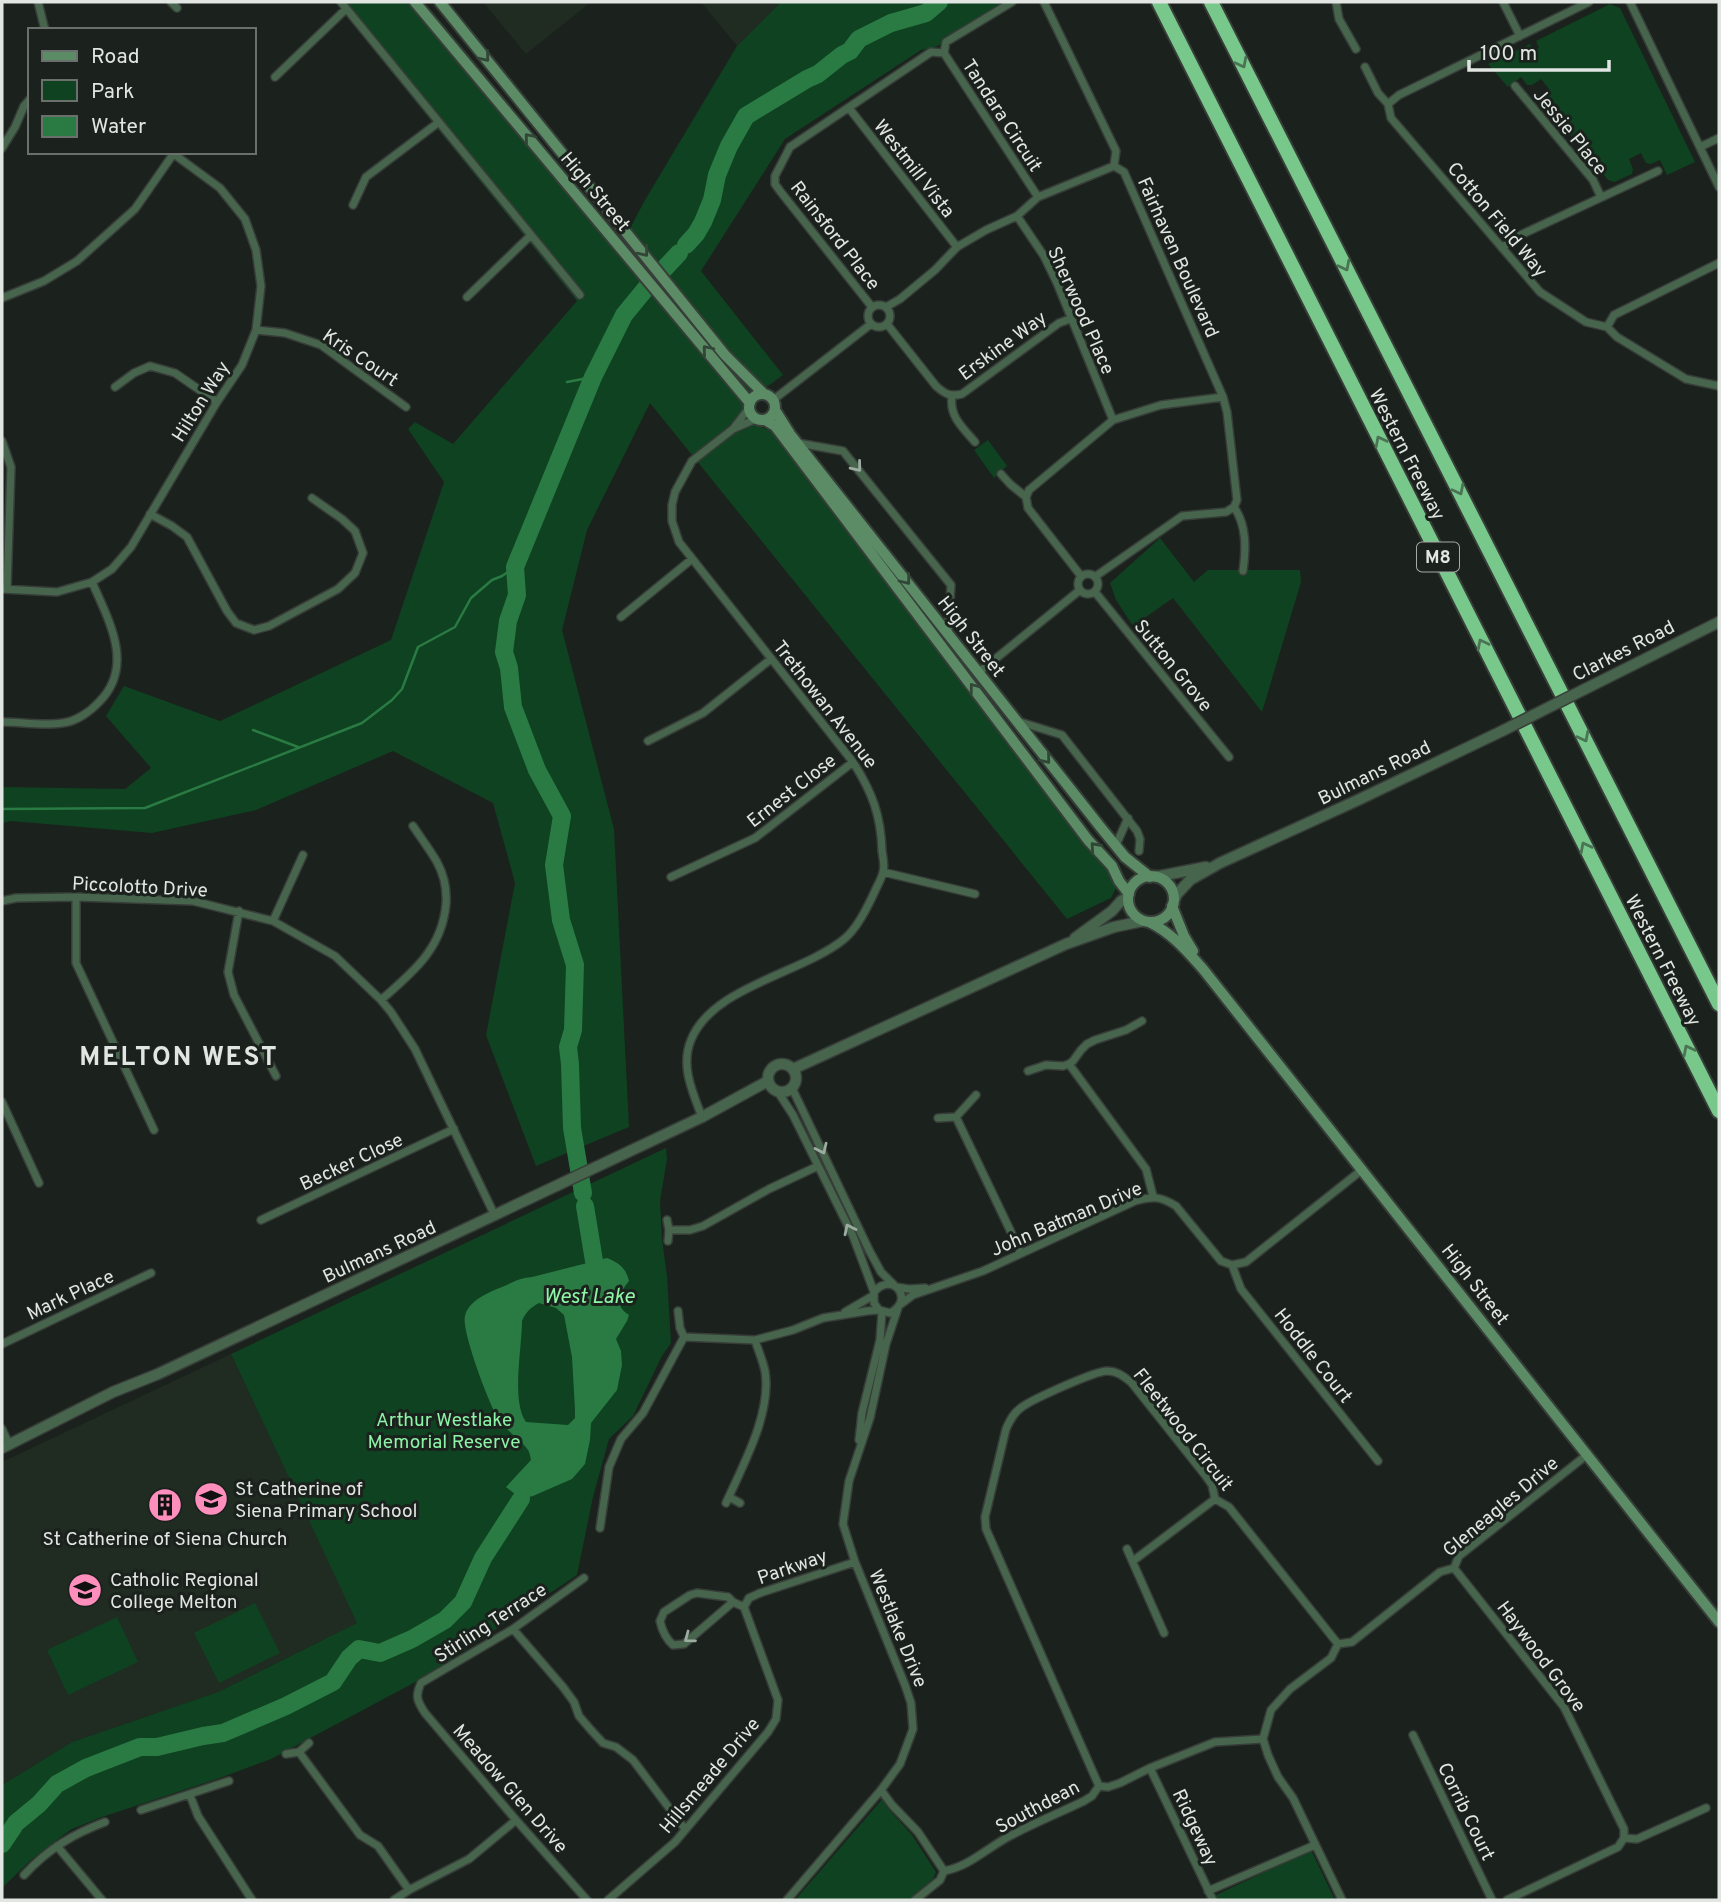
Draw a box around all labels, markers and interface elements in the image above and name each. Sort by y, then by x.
legend [28,28,256,154]
scale bar [1469,28,1609,72]
text: 100 m [1480,41,1537,68]
text: Road [91,44,140,71]
one-way arrow [477,48,489,61]
street label: Tandara Circuit [956,55,1047,177]
one-way arrow [1233,56,1247,68]
text: Park [91,79,134,106]
street label: Jessie Place [1527,84,1612,181]
text: Water [91,114,146,141]
street label: Westmill Vista [868,115,959,223]
one-way arrow [525,133,538,146]
street label: High Street [554,148,635,237]
street label: Cotton Field Way [1441,158,1552,283]
street label: Fairhaven Boulevard [1131,174,1223,342]
street label: Rainsford Place [784,177,885,296]
street label: Sherwood Place [1041,243,1119,379]
one-way arrow [635,245,648,257]
one-way arrow [1336,258,1350,271]
street label: Erskine Way [954,307,1052,387]
street label: Kris Court [317,324,403,393]
one-way arrow [703,345,715,358]
street label: Hilton Way [167,357,236,447]
street label: Western Freeway [1363,385,1450,525]
one-way arrow [1374,436,1388,448]
one-way arrow [848,460,861,472]
one-way arrow [1450,483,1464,495]
road number: M8 [1417,542,1459,572]
one-way arrow [897,573,910,585]
street label: High Street [931,592,1010,683]
street label: Sutton Grove [1128,615,1217,717]
street label: Clarkes Road [1569,616,1679,688]
street label: Trethowan Avenue [767,636,882,774]
one-way arrow [1477,639,1491,651]
one-way arrow [969,683,982,696]
one-way arrow [1575,730,1589,742]
street label: Bulmans Road [1315,736,1435,811]
street label: Ernest Close [743,749,842,834]
one-way arrow [1038,751,1051,764]
one-way arrow [1091,842,1103,855]
one-way arrow [1580,842,1594,854]
street label: Piccolotto Drive [71,872,208,904]
street label: Western Freeway [1619,891,1706,1031]
district label: MELTON WEST [79,1042,279,1075]
one-way arrow [1683,1045,1697,1057]
street label: Becker Close [296,1128,407,1197]
one-way arrow [814,1142,828,1154]
street label: John Batman Drive [987,1177,1146,1263]
street label: Bulmans Road [319,1216,440,1290]
one-way arrow [843,1224,857,1236]
street label: High Street [1435,1240,1514,1331]
street label: Mark Place [23,1265,118,1327]
water label: West Lake [543,1284,636,1311]
street label: Hoddle Court [1268,1304,1357,1409]
street label: Fleetwood Circuit [1127,1364,1238,1497]
park label: Arthur Westlake Memorial Reserve [368,1409,520,1455]
street label: Gleneagles Drive [1438,1452,1564,1563]
place label: St Catherine of Siena Primary School [235,1478,417,1524]
school or university icon: St Catherine of Siena Primary School [192,1480,230,1518]
building icon: St Catherine of Siena Church [146,1486,184,1524]
place label: St Catherine of Siena Church [43,1528,287,1552]
street label: Parkway [755,1545,831,1591]
street label: Westlake Drive [863,1566,932,1691]
place label: Catholic Regional College Melton [110,1569,259,1615]
school or university icon: Catholic Regional College Melton [66,1571,104,1609]
street label: Stirling Terrace [430,1578,552,1669]
street label: Haywood Grove [1491,1597,1590,1718]
one-way arrow [684,1630,697,1643]
street label: Hillsmeade Drive [655,1713,766,1839]
street label: Meadow Glen Drive [447,1720,572,1859]
street label: Corrib Court [1431,1759,1499,1865]
street label: Southdean [992,1776,1084,1840]
street label: Ridgeway [1166,1786,1222,1870]

